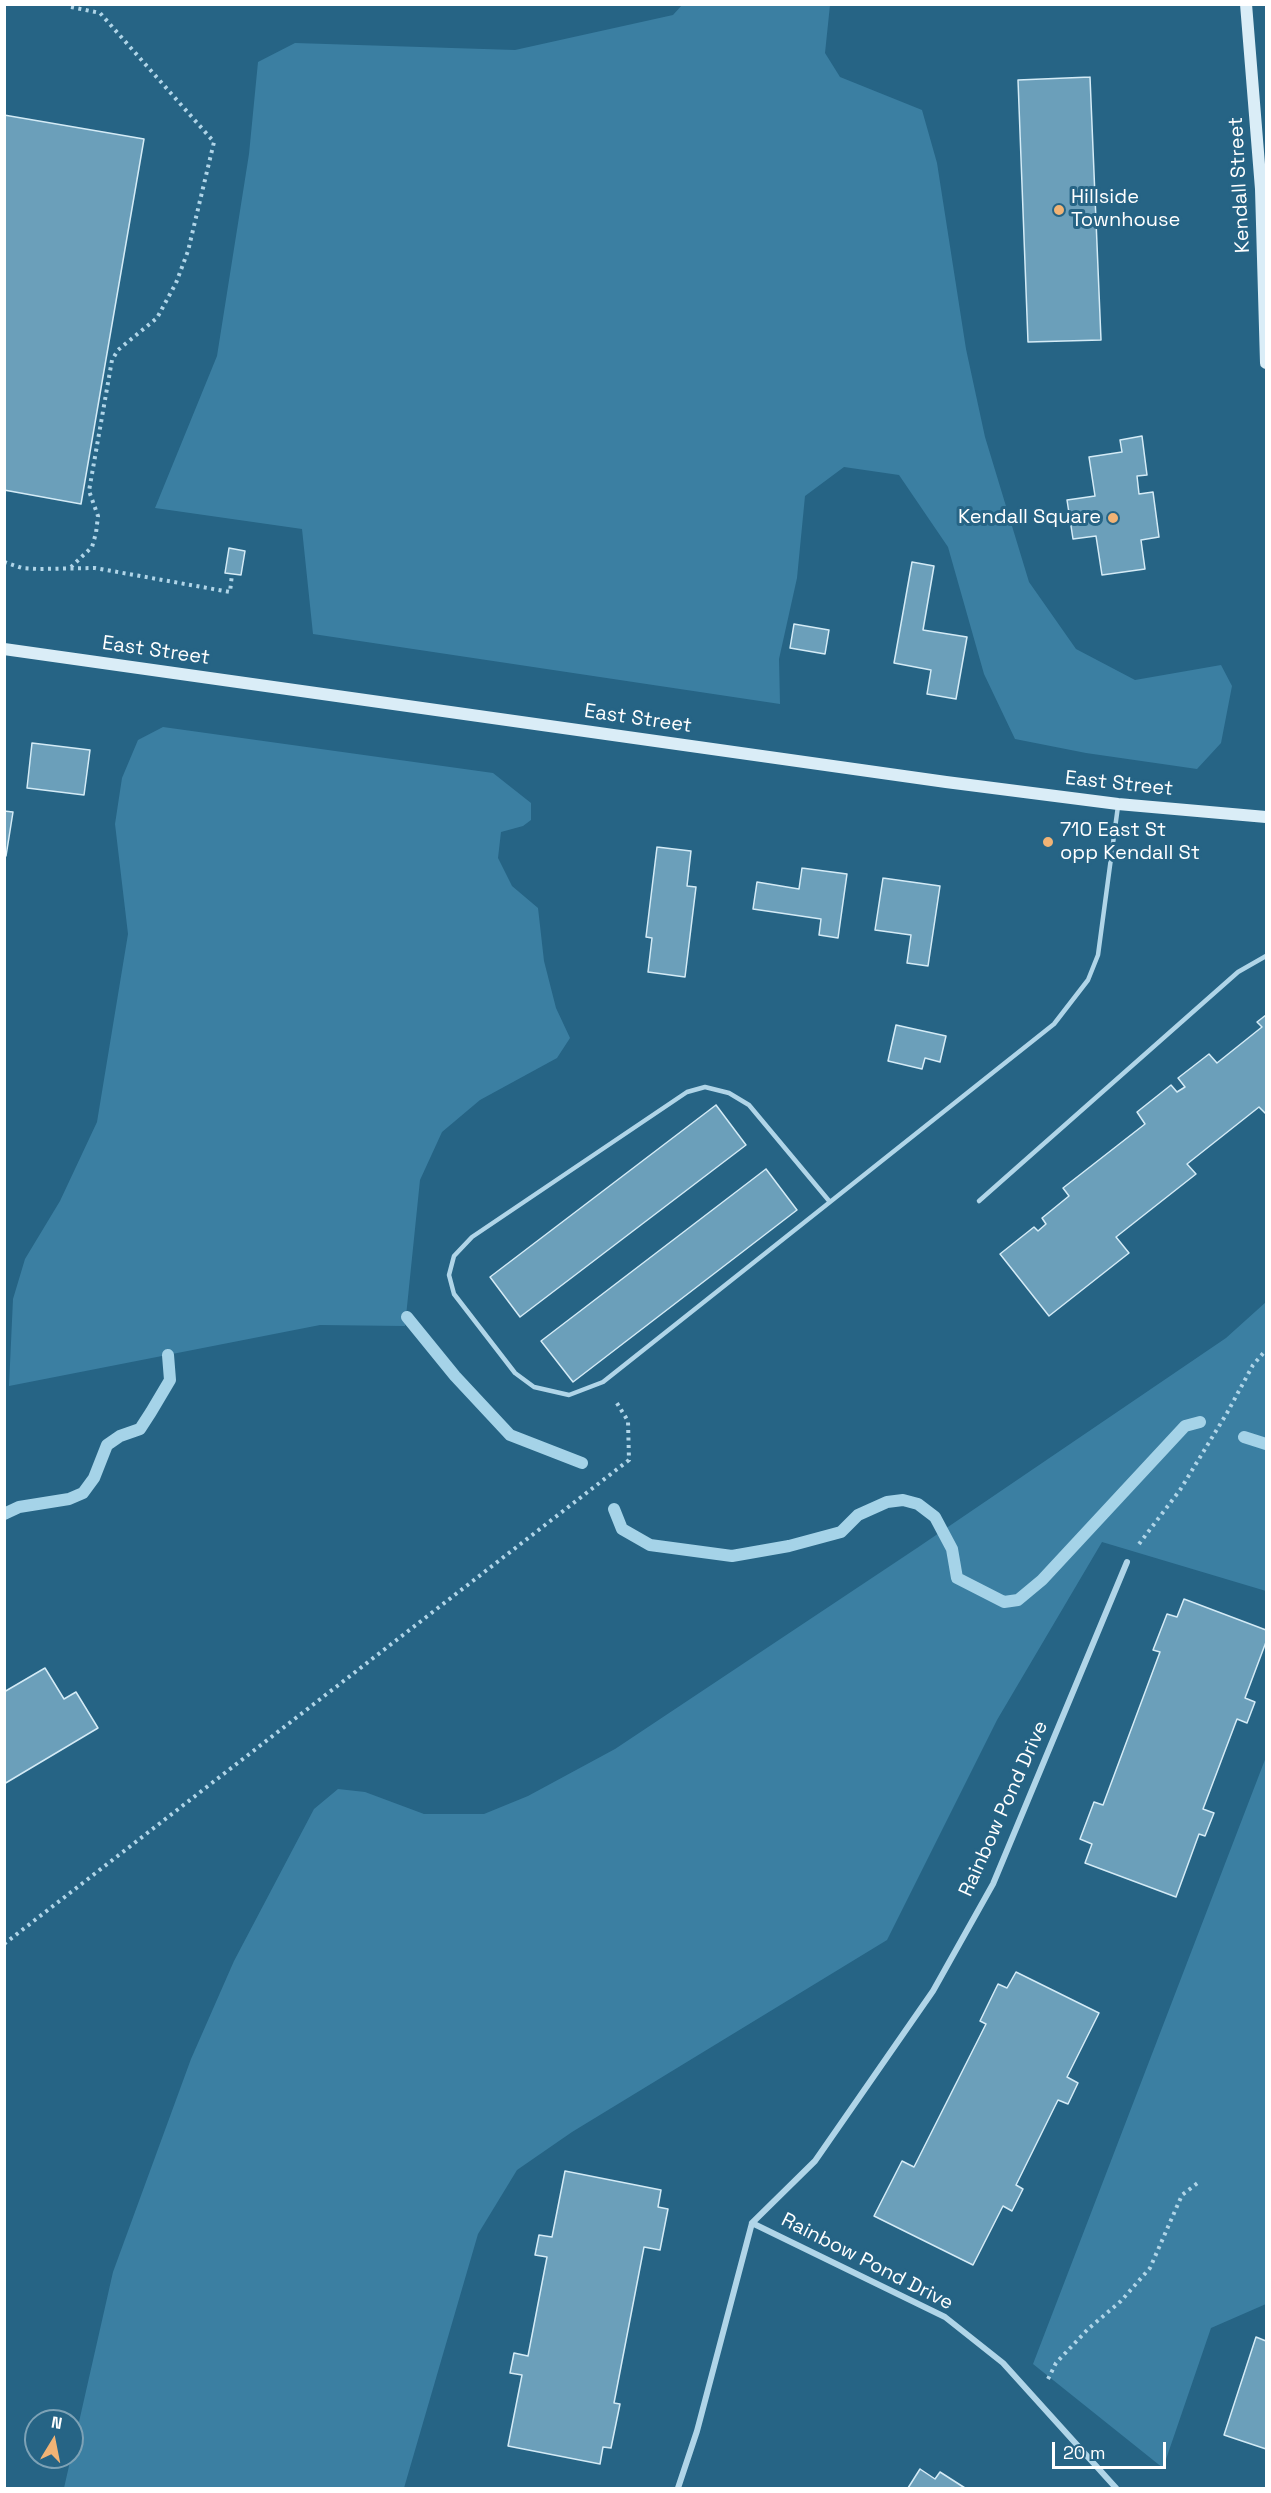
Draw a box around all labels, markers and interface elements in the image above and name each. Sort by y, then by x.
street label: Kendall Street [1224,116,1256,254]
place label: Hillside Townhouse [1071,186,1180,233]
marker: Hillside Townhouse [1052,203,1066,217]
place label: Kendall Square [958,506,1101,530]
marker: Kendall Square [1106,511,1120,525]
street label: East Street [101,632,211,670]
street label: East Street [583,700,693,738]
street label: East Street [1064,766,1174,802]
place label: 710 East St opp Kendall St [1060,819,1200,866]
marker: 710 East St opp Kendall St [1041,835,1055,849]
street label: Rainbow Pond Drive [954,1717,1054,1901]
street label: Rainbow Pond Drive [777,2208,957,2316]
north arrow [24,2409,84,2469]
text: N [50,2411,64,2434]
scale bar [1055,2430,1169,2468]
text: 20 m [1063,2441,1106,2464]

